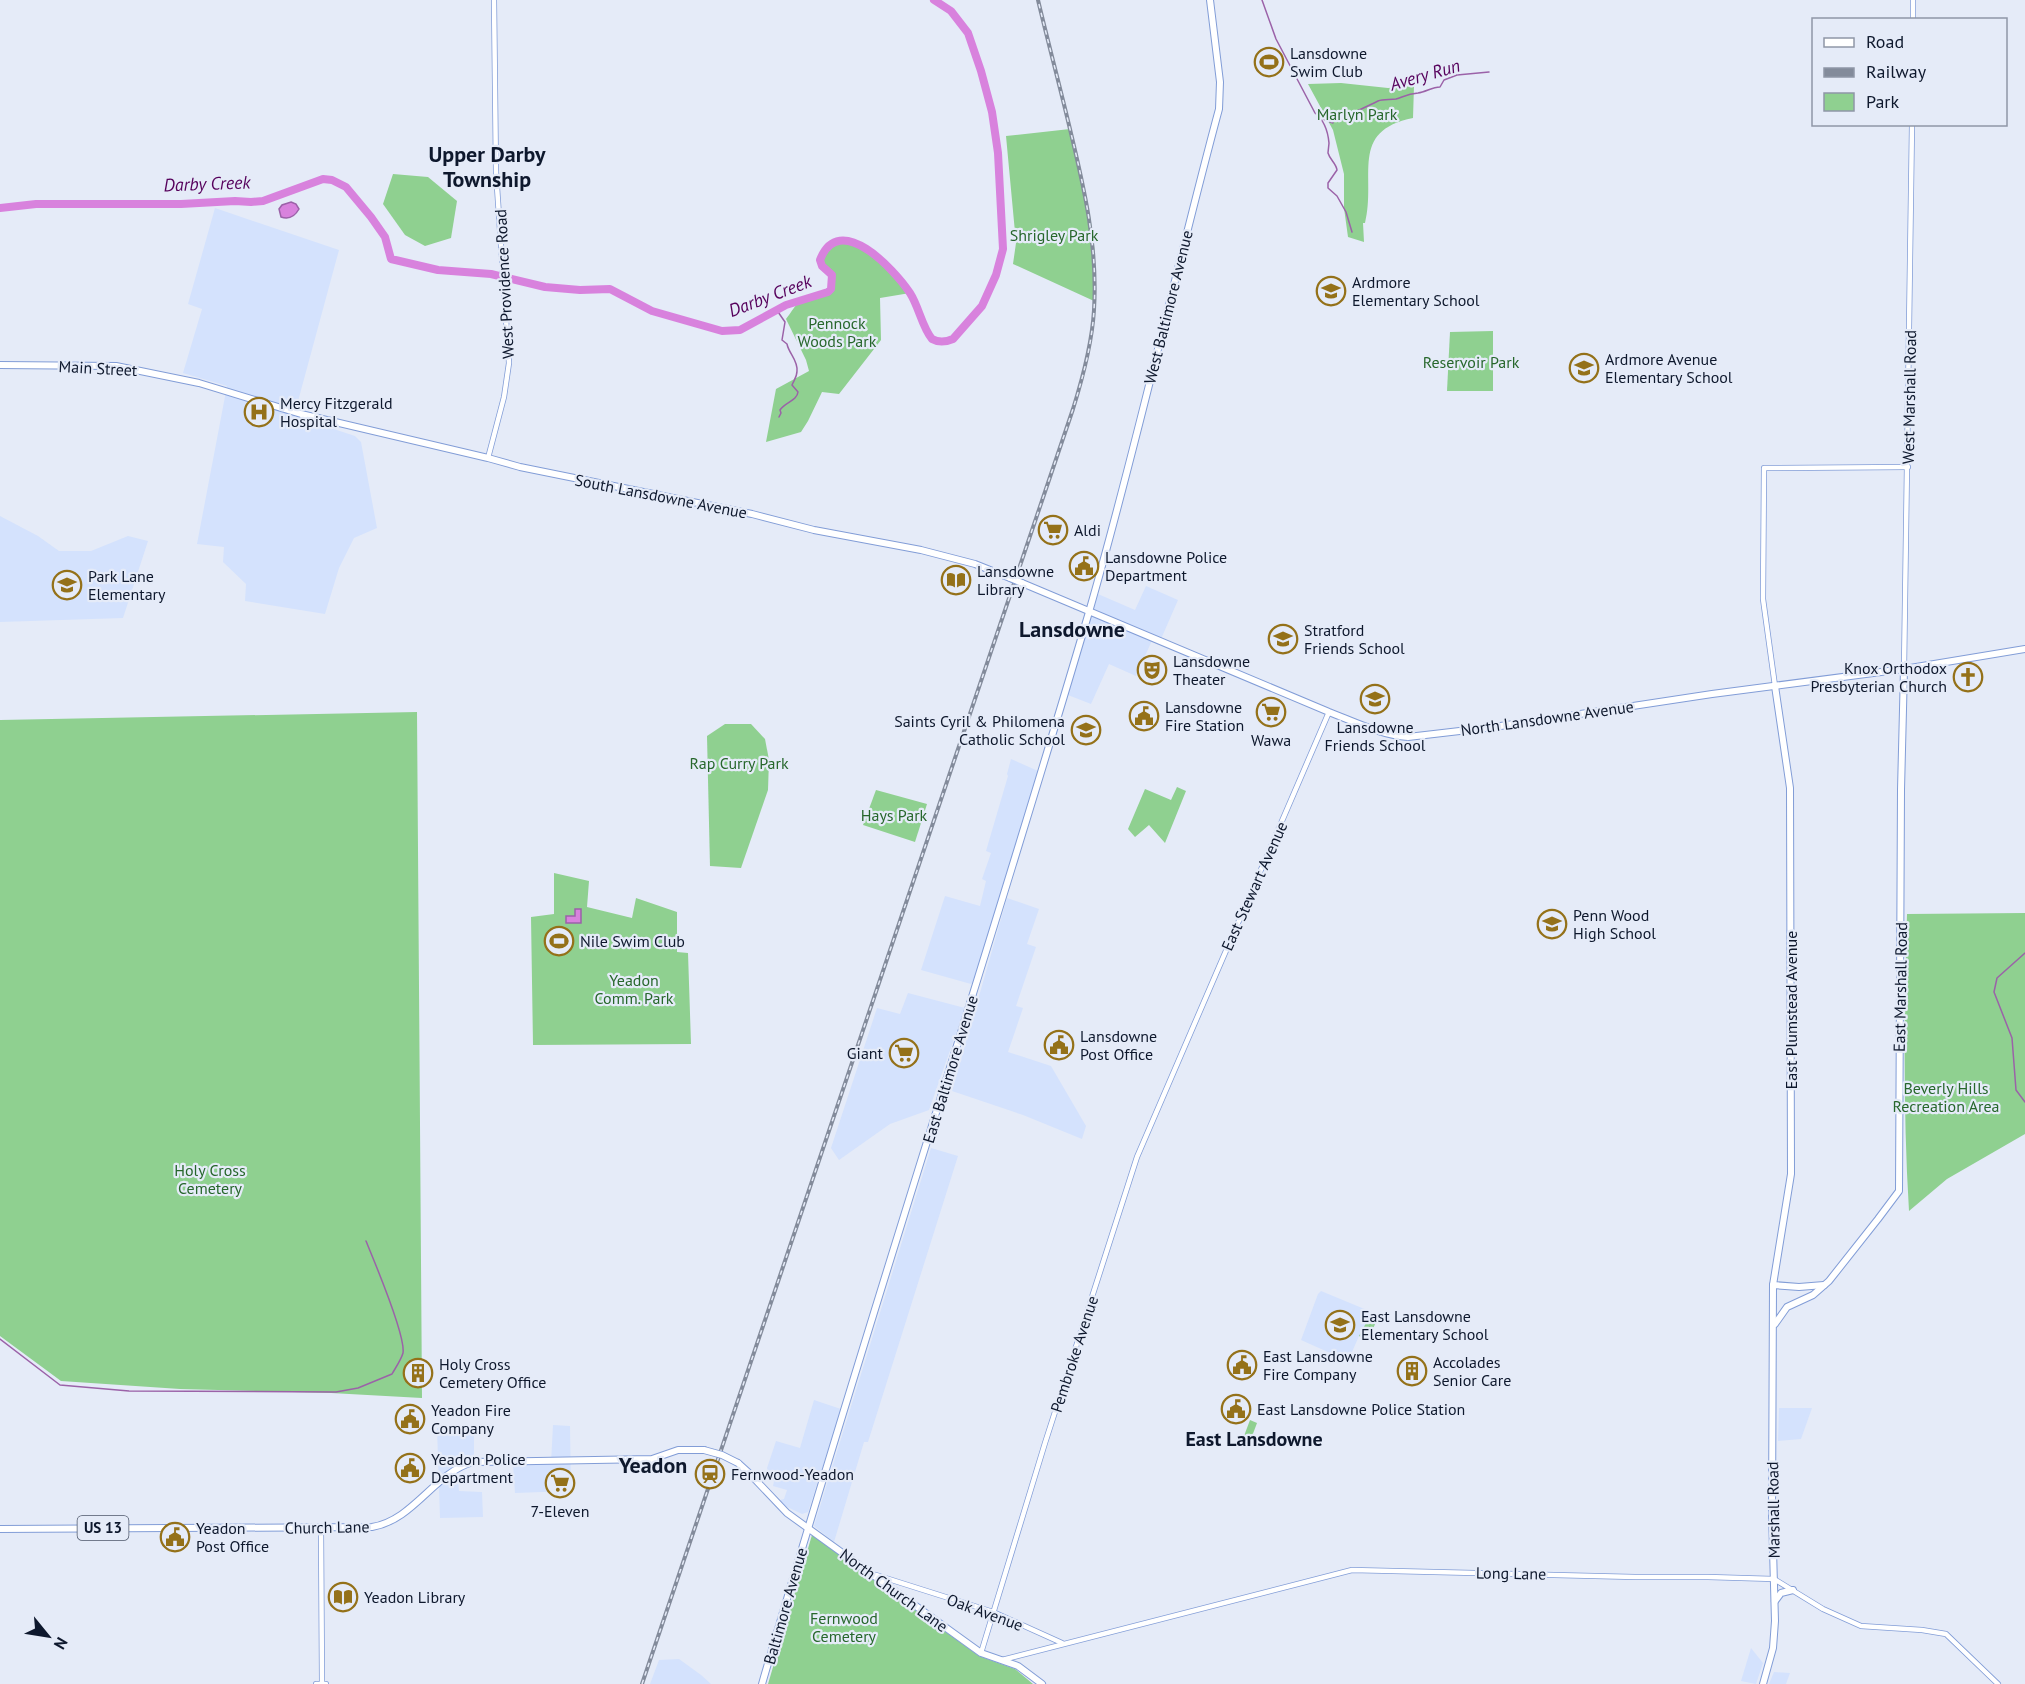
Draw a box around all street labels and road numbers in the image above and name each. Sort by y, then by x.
street label: West Providence Road [490,209,518,359]
street label: West Baltimore Avenue [1139,228,1197,386]
street label: West Marshall Road [1898,330,1920,464]
street label: Main Street [58,356,138,380]
street label: South Lansdowne Avenue [573,469,749,523]
street label: North Lansdowne Avenue [1459,696,1635,740]
street label: East Stewart Avenue [1217,818,1291,954]
street label: East Marshall Road [1889,922,1911,1052]
street label: East Plumstead Avenue [1781,931,1801,1089]
street label: East Baltimore Avenue [918,993,982,1145]
street label: Pembroke Avenue [1046,1293,1102,1415]
street label: Marshall Road [1762,1461,1784,1559]
road number: US 13 [78,1516,128,1540]
street label: Church Lane [284,1516,370,1538]
street label: North Church Lane [836,1544,952,1636]
street label: Baltimore Avenue [759,1545,811,1667]
street label: Long Lane [1476,1562,1546,1584]
street label: Oak Avenue [944,1589,1026,1635]

